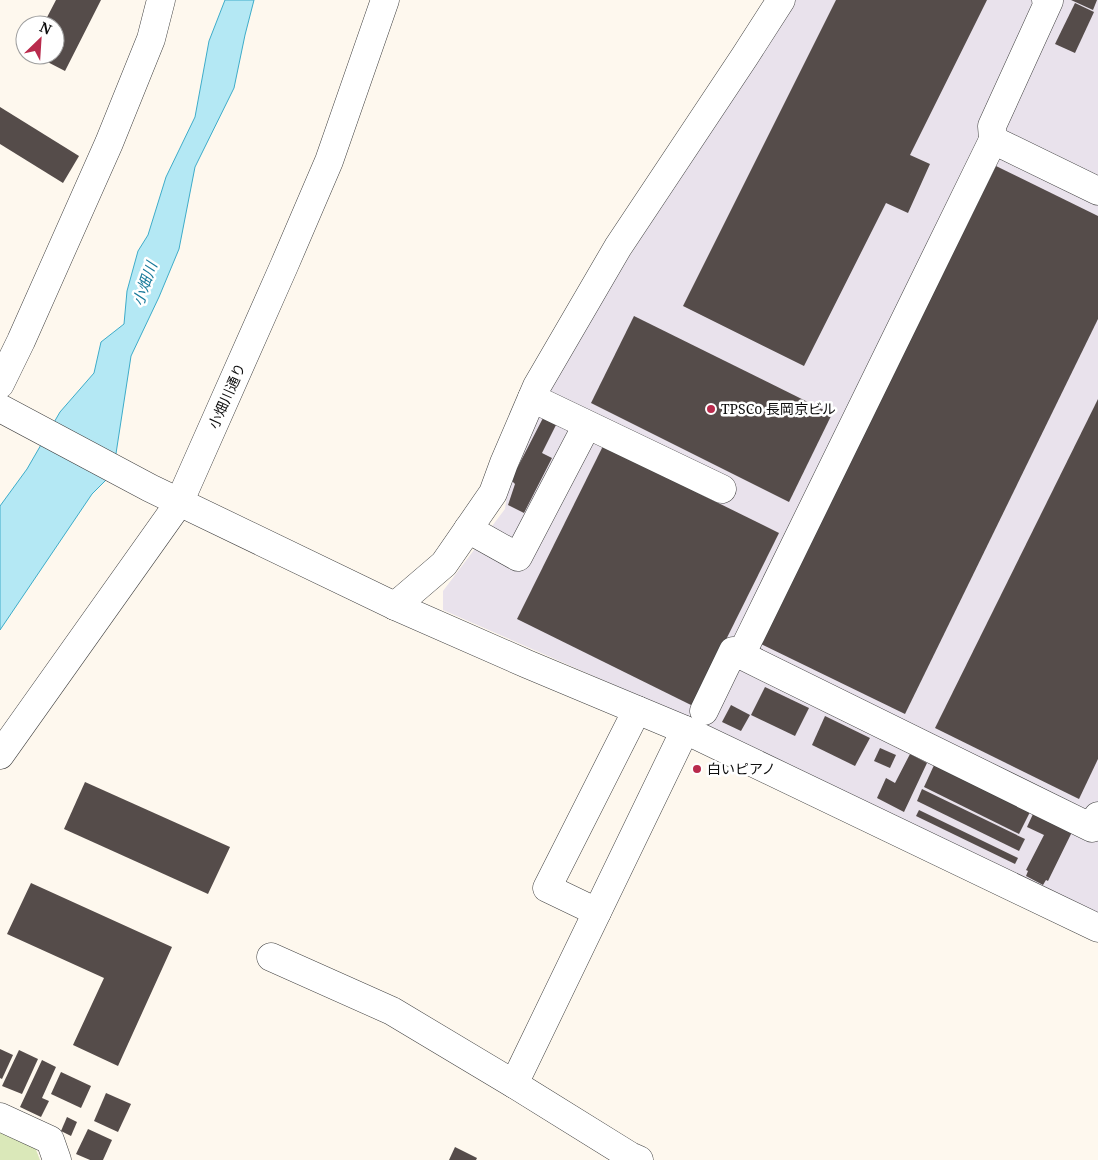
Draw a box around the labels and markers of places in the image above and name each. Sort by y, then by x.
place label: TPSCo 長岡京ビル [721,399,836,418]
marker: TPSCo 長岡京ビル [705,403,717,415]
place label: 白いピアノ [707,759,776,778]
marker: 白いピアノ [691,763,703,775]

